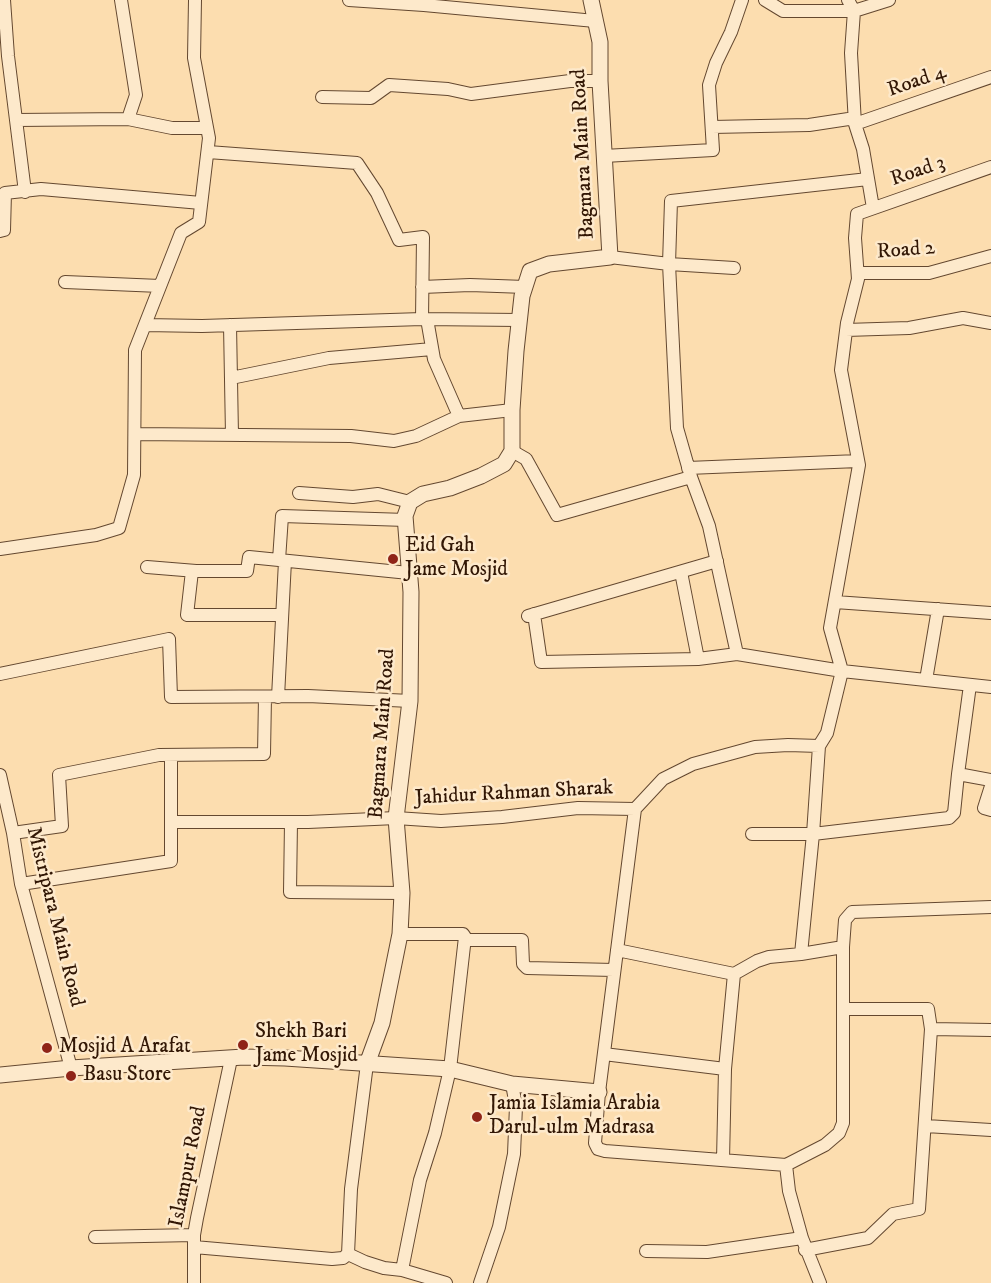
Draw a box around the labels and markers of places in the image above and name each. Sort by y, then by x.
place label: Eid Gah Jame Mosjid [405,534,508,584]
marker: Eid Gah Jame Mosjid [386,552,400,566]
place label: Shekh Bari Jame Mosjid [255,1020,358,1070]
place label: Mosjid A Arafat [59,1035,191,1061]
marker: Shekh Bari Jame Mosjid [236,1038,250,1052]
marker: Mosjid A Arafat [40,1041,54,1055]
place label: Basu Store [83,1063,171,1089]
marker: Basu Store [64,1069,78,1083]
place label: Jamia Islamia Arabia Darul-ulm Madrasa [489,1092,660,1142]
marker: Jamia Islamia Arabia Darul-ulm Madrasa [470,1110,484,1124]

